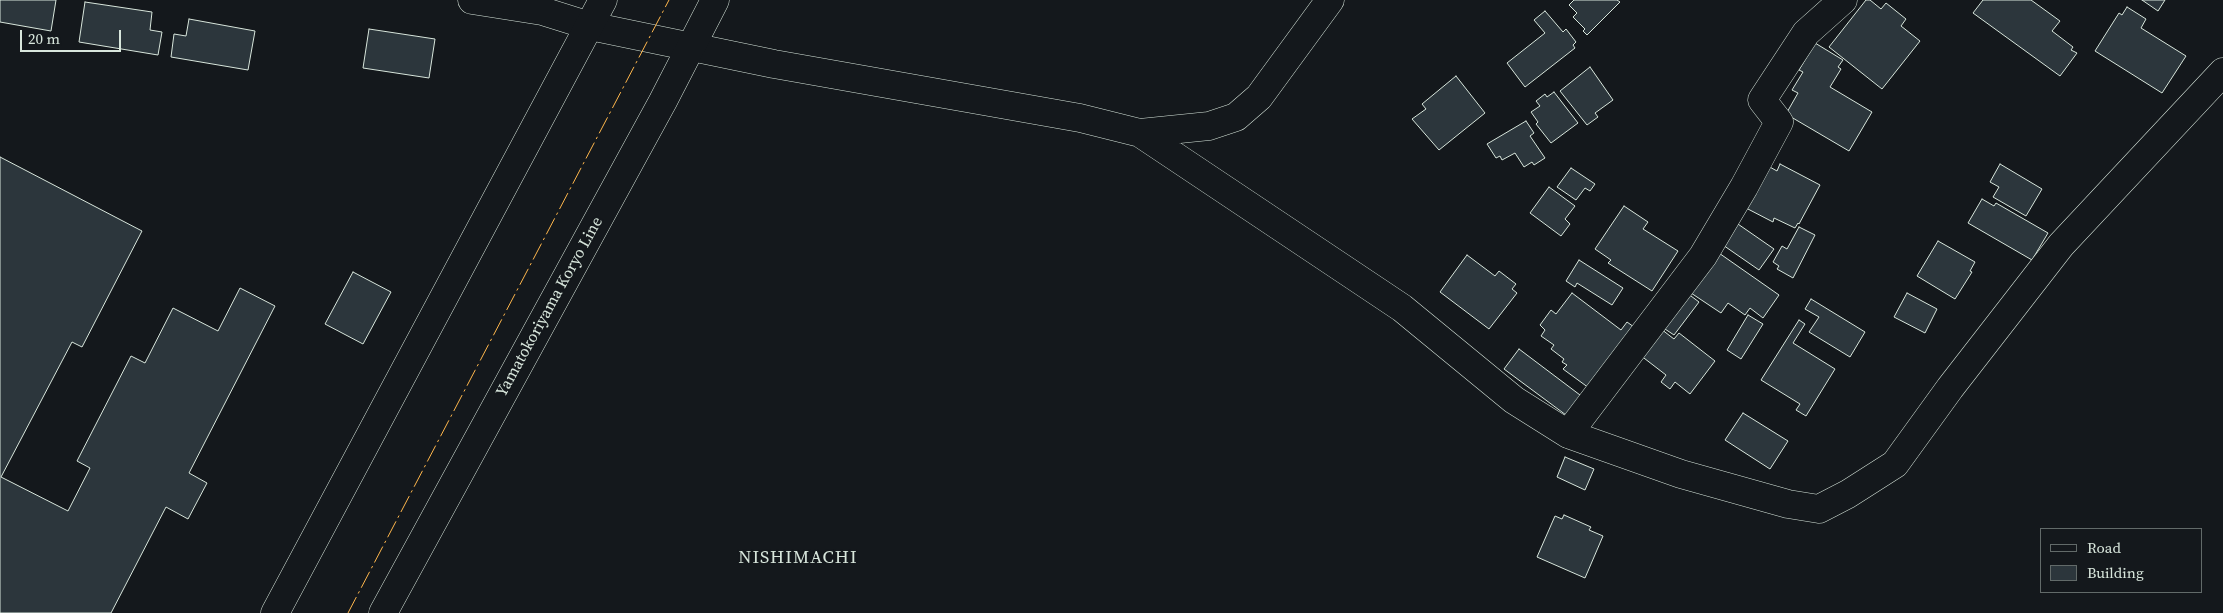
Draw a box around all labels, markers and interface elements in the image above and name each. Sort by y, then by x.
scale bar [22,20,124,52]
text: 20 m [28,28,60,49]
street label: Yamatokoriyama Koryo Line [492,214,608,400]
legend [2040,528,2203,593]
text: Road [2087,537,2121,558]
district label: NISHIMACHI [737,547,859,569]
text: Building [2087,562,2144,583]

